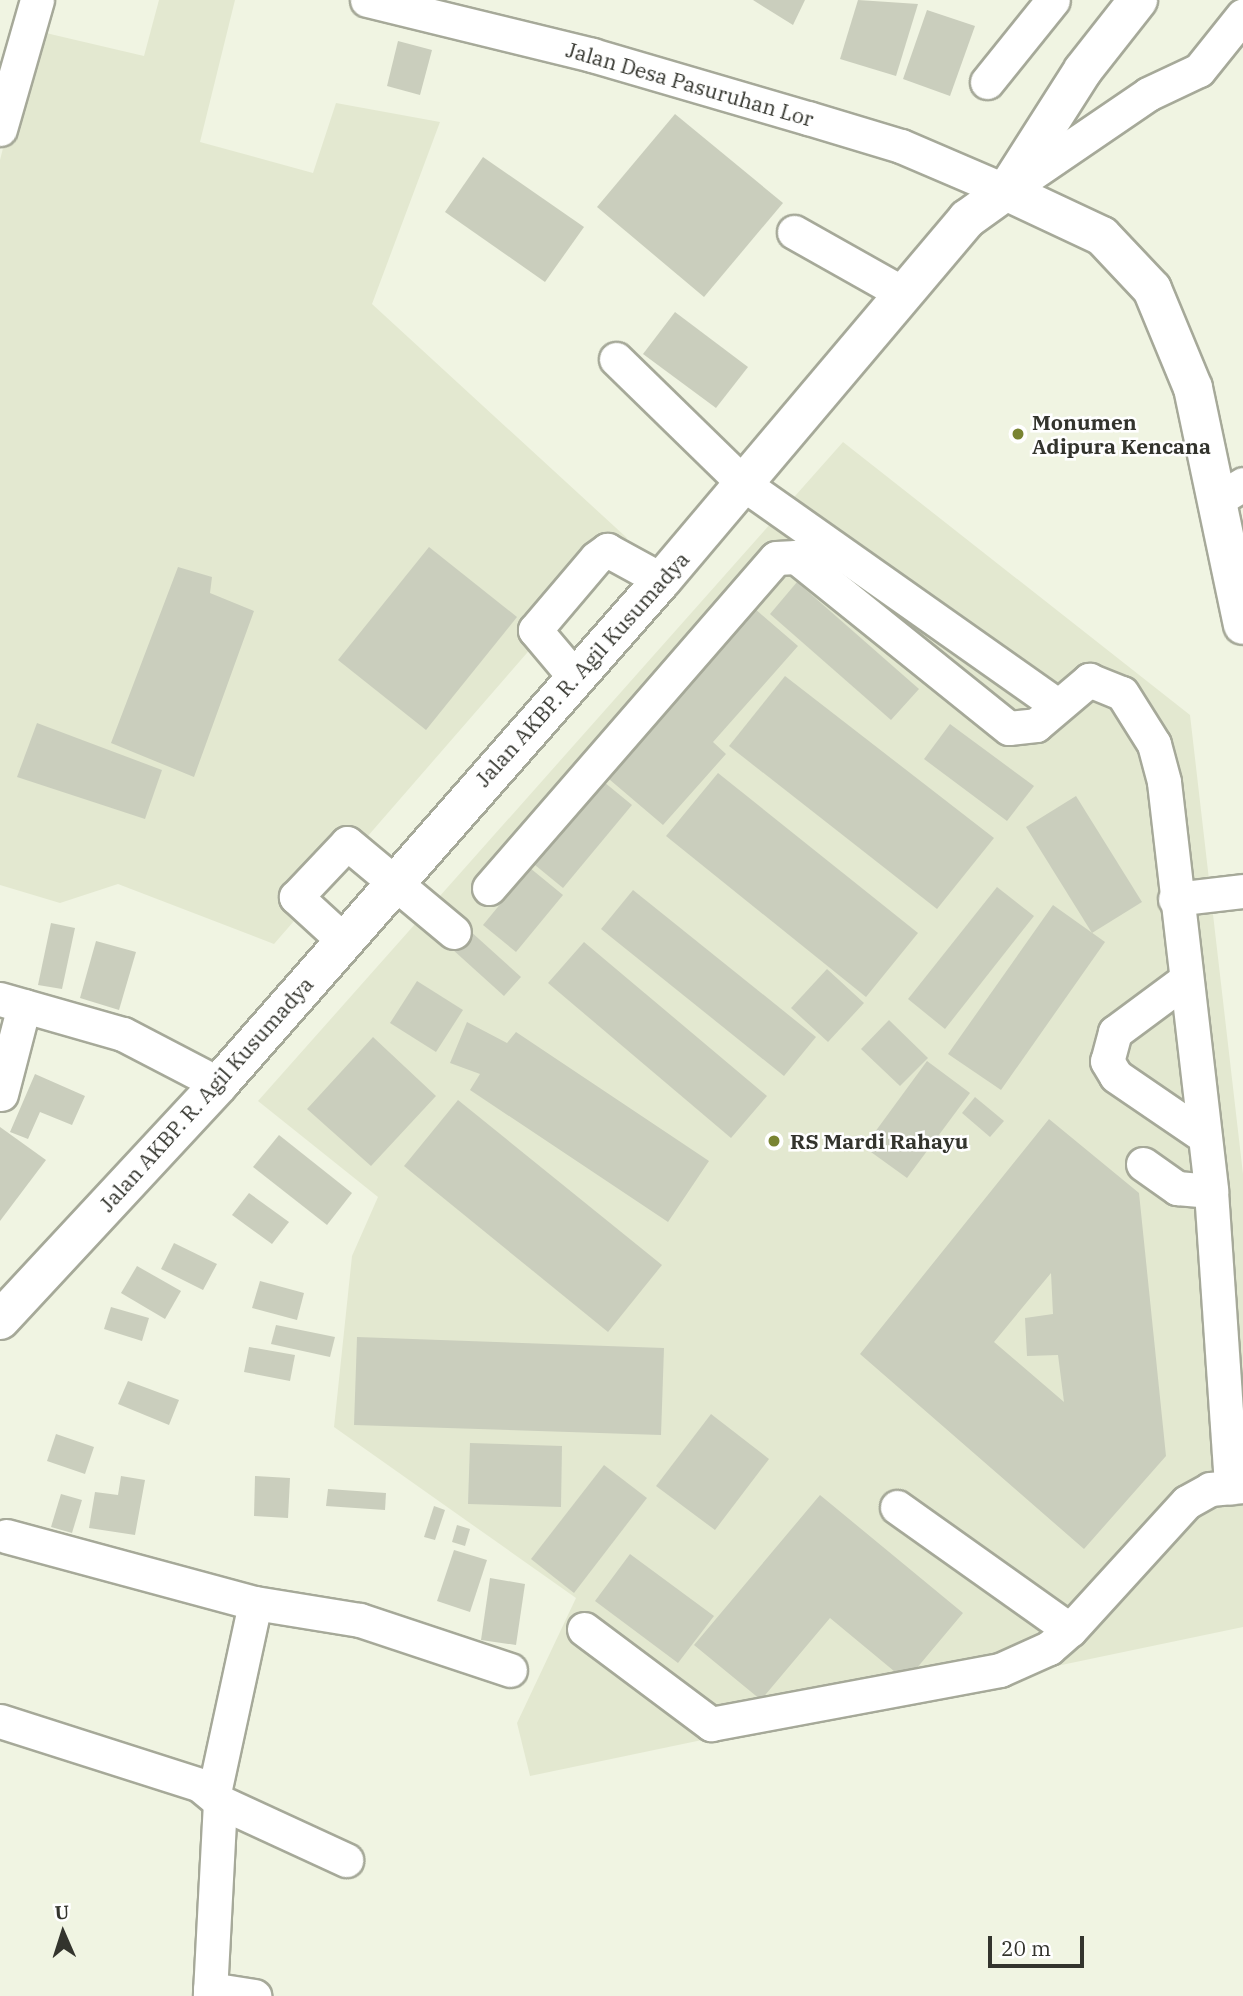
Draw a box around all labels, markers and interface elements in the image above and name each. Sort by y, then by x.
street label: Jalan Desa Pasuruhan Lor [563,37,817,131]
place label: Monumen Adipura Kencana [1032,409,1211,459]
marker: Monumen Adipura Kencana [1010,426,1026,442]
street label: Jalan AKBP. R. Agil Kusumadya [470,546,694,792]
street label: Jalan AKBP. R. Agil Kusumadya [94,971,318,1217]
place label: RS Mardi Rahayu [790,1128,968,1154]
marker: RS Mardi Rahayu [764,1131,784,1151]
north arrow [28,1898,98,1968]
text: U [54,1900,70,1924]
scale bar [991,1923,1087,1967]
text: 20 m [1001,1934,1051,1962]

